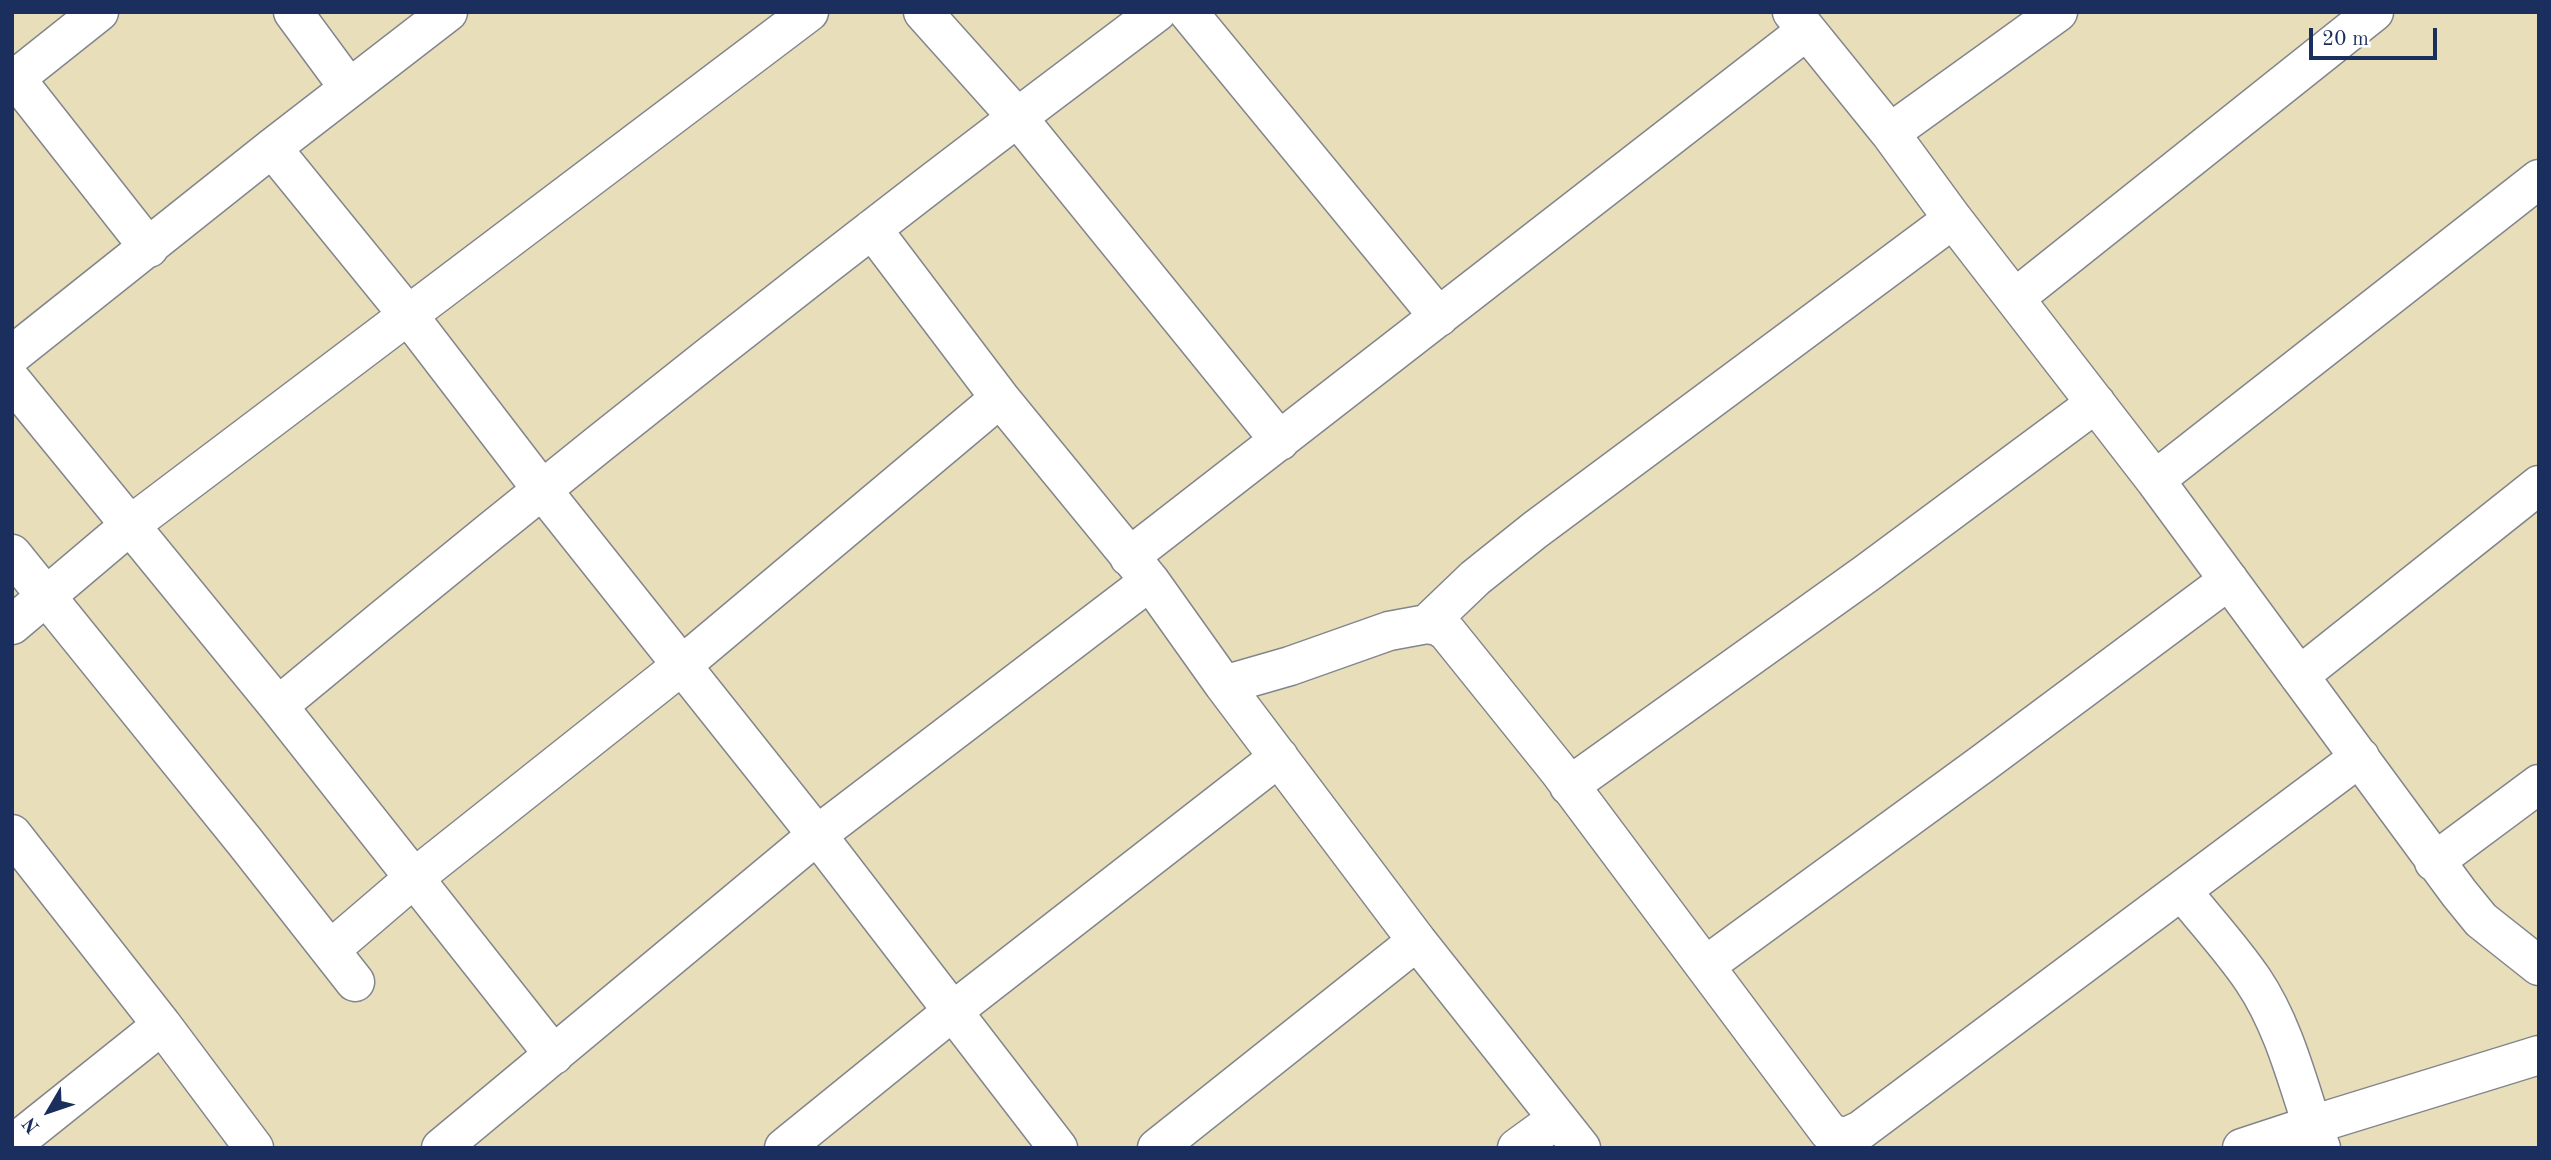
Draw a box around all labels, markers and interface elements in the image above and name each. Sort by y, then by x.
scale bar [2313,14,2441,58]
text: 20 m [2322,29,2369,50]
north arrow [14,1076,84,1146]
text: N [20,1113,44,1136]

